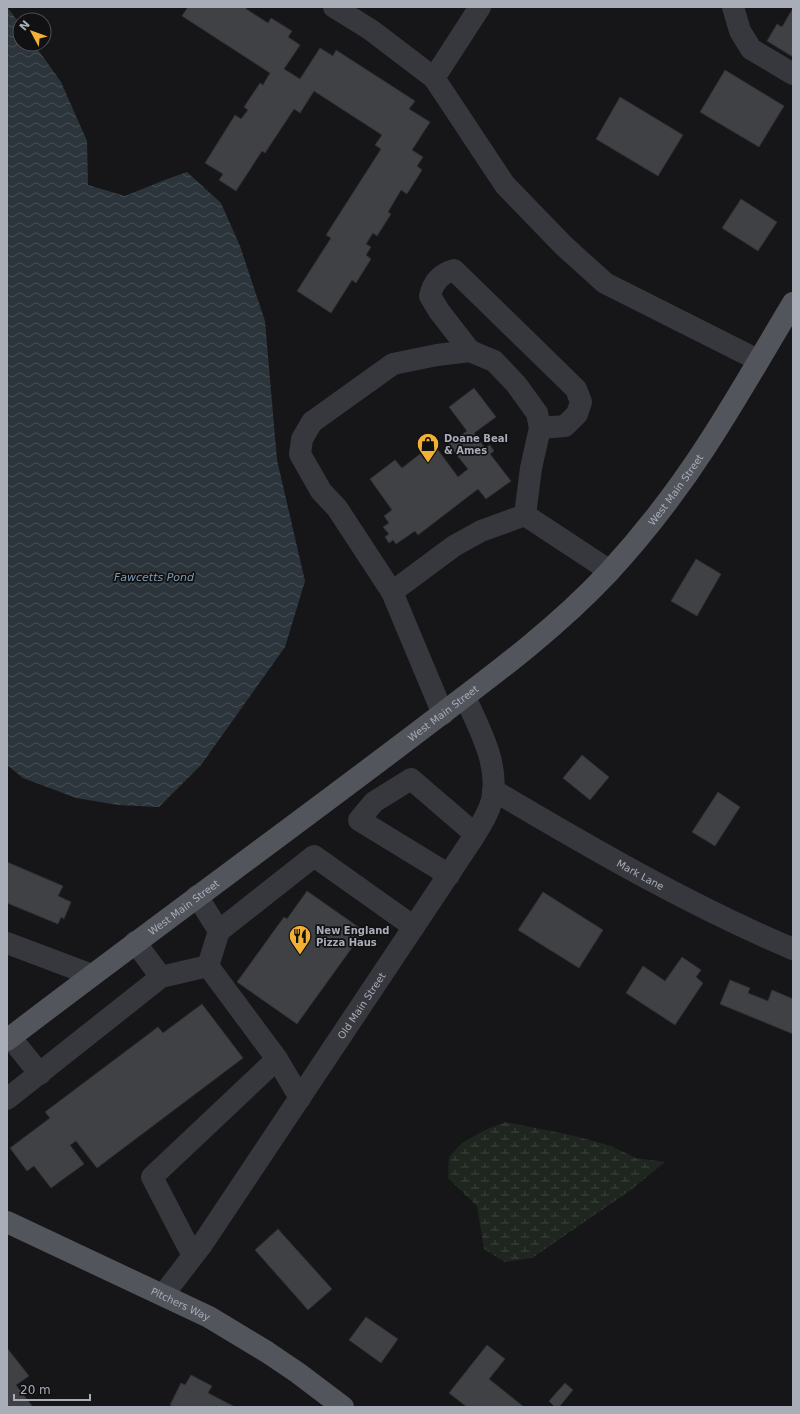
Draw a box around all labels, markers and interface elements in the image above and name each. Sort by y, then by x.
north arrow [12,12,52,52]
text: N [17,18,33,34]
shop icon: Doane Beal & Ames [415,431,441,464]
place label: Doane Beal & Ames [444,433,508,456]
street label: West Main Street [646,452,705,528]
water label: Fawcetts Pond [114,571,195,584]
street label: West Main Street [406,683,481,744]
street label: Mark Lane [615,858,666,892]
street label: West Main Street [146,878,221,937]
restaurant icon: New England Pizza Haus [287,923,313,956]
place label: New England Pizza Haus [316,925,389,948]
street label: Old Main Street [336,970,388,1041]
street label: Pitchers Way [149,1285,212,1323]
scale bar [14,1376,90,1402]
text: 20 m [20,1383,51,1397]

